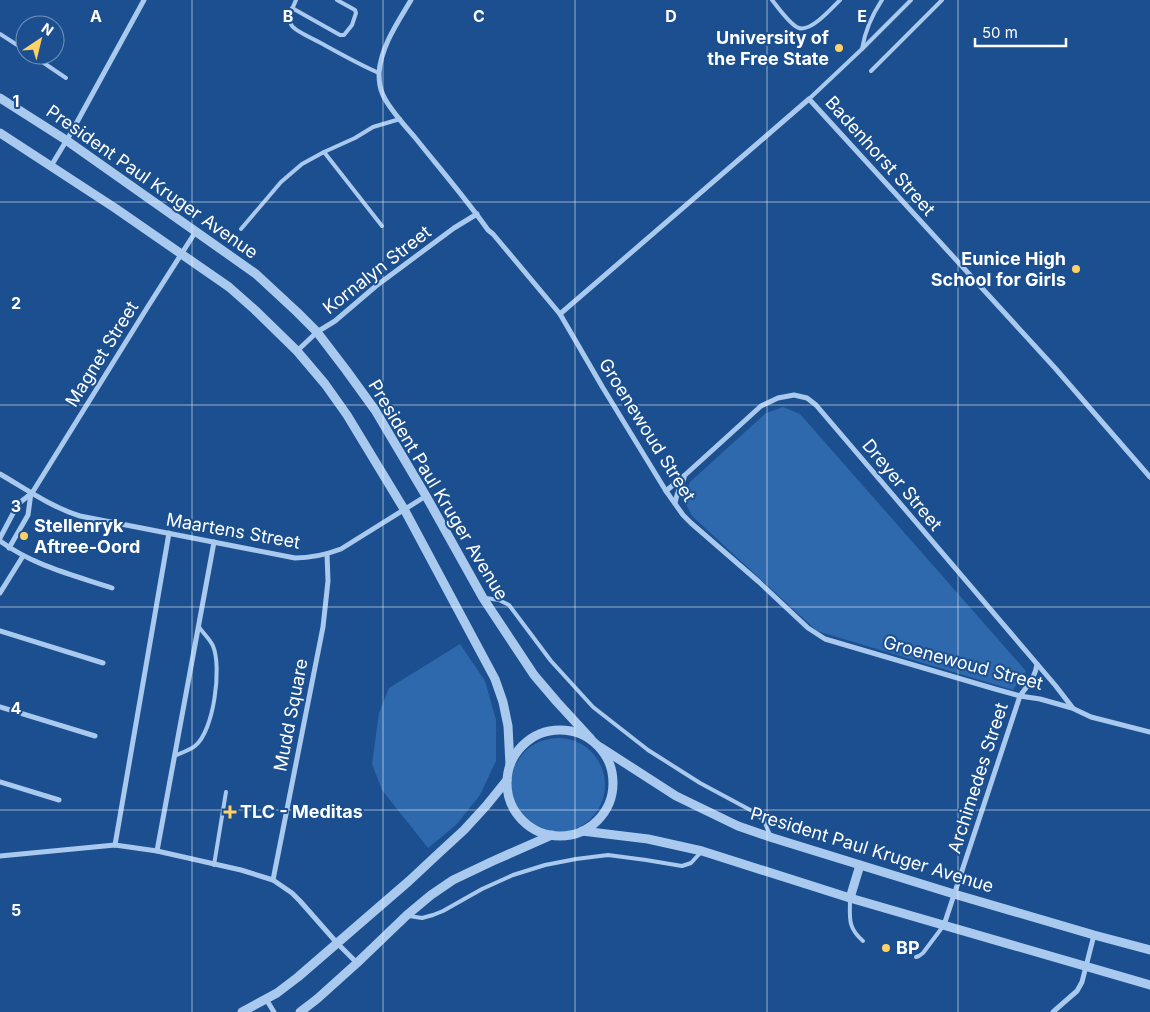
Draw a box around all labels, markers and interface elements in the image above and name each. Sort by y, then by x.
text: A [90,6,102,26]
text: B [283,6,293,26]
text: C [473,6,485,26]
text: D [665,6,677,26]
text: E [857,6,867,26]
north arrow [15,15,65,65]
scale bar [975,15,1066,47]
text: N [38,19,57,39]
text: 50 m [982,23,1018,42]
place label: University of the Free State [707,27,829,69]
marker: University of the Free State [833,42,845,54]
text: 1 [13,91,19,111]
street label: Badenhorst Street [821,92,940,220]
street label: President Paul Kruger Avenue [43,100,262,263]
street label: Kornalyn Street [319,221,435,318]
place label: Eunice High School for Girls [931,248,1066,290]
marker: Eunice High School for Girls [1070,263,1082,275]
text: 2 [11,293,21,313]
street label: Magnet Street [61,297,142,410]
street label: Groenewoud Street [595,354,700,505]
street label: President Paul Kruger Avenue [364,376,513,604]
street label: Dreyer Street [858,435,947,535]
text: 3 [11,496,21,516]
street label: Maartens Street [164,508,302,553]
place label: Stellenryk Aftree-Oord [34,515,140,557]
marker: Stellenryk Aftree-Oord [18,530,30,542]
street label: Groenewoud Street [881,631,1046,694]
street label: Mudd Square [269,657,312,773]
text: 4 [11,698,22,718]
street label: Archimedes Street [943,700,1012,856]
place label: TLC - Meditas [240,801,363,822]
street label: President Paul Kruger Avenue [748,802,996,897]
marker: TLC - Meditas [224,806,236,818]
text: 5 [11,900,21,920]
place label: BP [896,937,920,958]
marker: BP [880,942,892,954]

